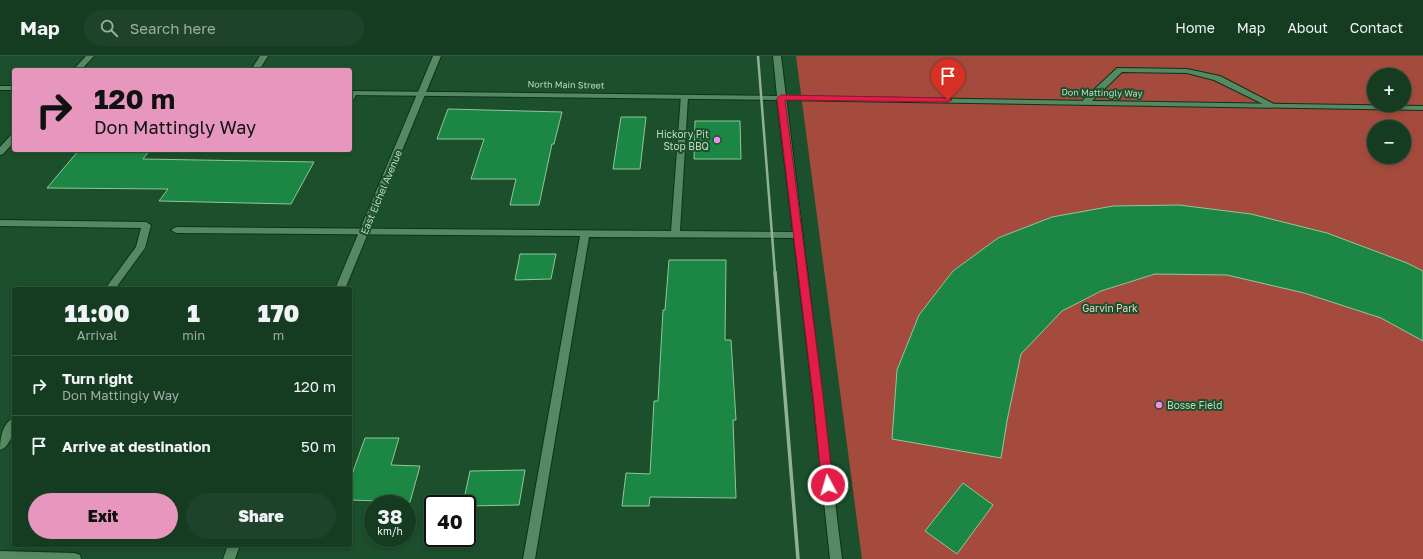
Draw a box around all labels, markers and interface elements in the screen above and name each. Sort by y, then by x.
search box [84,10,364,46]
text: Map [20,16,60,39]
icon: search [98,17,120,39]
text: Search here [130,19,216,37]
text: Home [1175,19,1215,36]
text: Map [1237,19,1265,36]
text: About [1287,19,1328,36]
text: Contact [1350,19,1403,36]
pin [931,59,965,100]
icon: arrive [937,65,959,87]
map controls [1367,68,1411,164]
button: + [1367,68,1411,112]
street label: North Main Street [527,78,605,91]
text: 120 m [94,82,175,115]
icon: right [28,84,80,136]
street label: Don Mattingly Way [1061,86,1143,99]
text: Don Mattingly Way [94,116,256,138]
button: − [1367,120,1411,164]
place label: Hickory Pit Stop BBQ [656,128,709,152]
marker: Hickory Pit Stop BBQ [712,135,722,145]
street label: East Eichel Avenue [358,148,404,236]
text: 11:00 [65,298,130,327]
text: 1 [187,298,200,327]
text: 170 [258,298,299,327]
park label: Garvin Park [1082,302,1138,314]
text: Arrival [77,327,117,343]
text: min [182,327,205,343]
text: m [273,327,284,343]
text: Turn right [62,369,133,387]
icon: right [28,375,50,397]
text: 120 m [294,377,336,395]
text: Don Mattingly Way [62,387,179,403]
place label: Bosse Field [1167,399,1222,411]
marker: Bosse Field [1154,400,1164,410]
icon: arrive [28,435,50,457]
text: Arrive at destination [62,437,211,455]
text: 50 m [301,437,336,455]
position arrow [807,464,849,506]
button: Exit [28,493,178,539]
button: Share [186,493,336,539]
speed limit sign: 40 [424,495,476,547]
text: 38 [377,504,402,528]
text: km/h [377,525,403,537]

